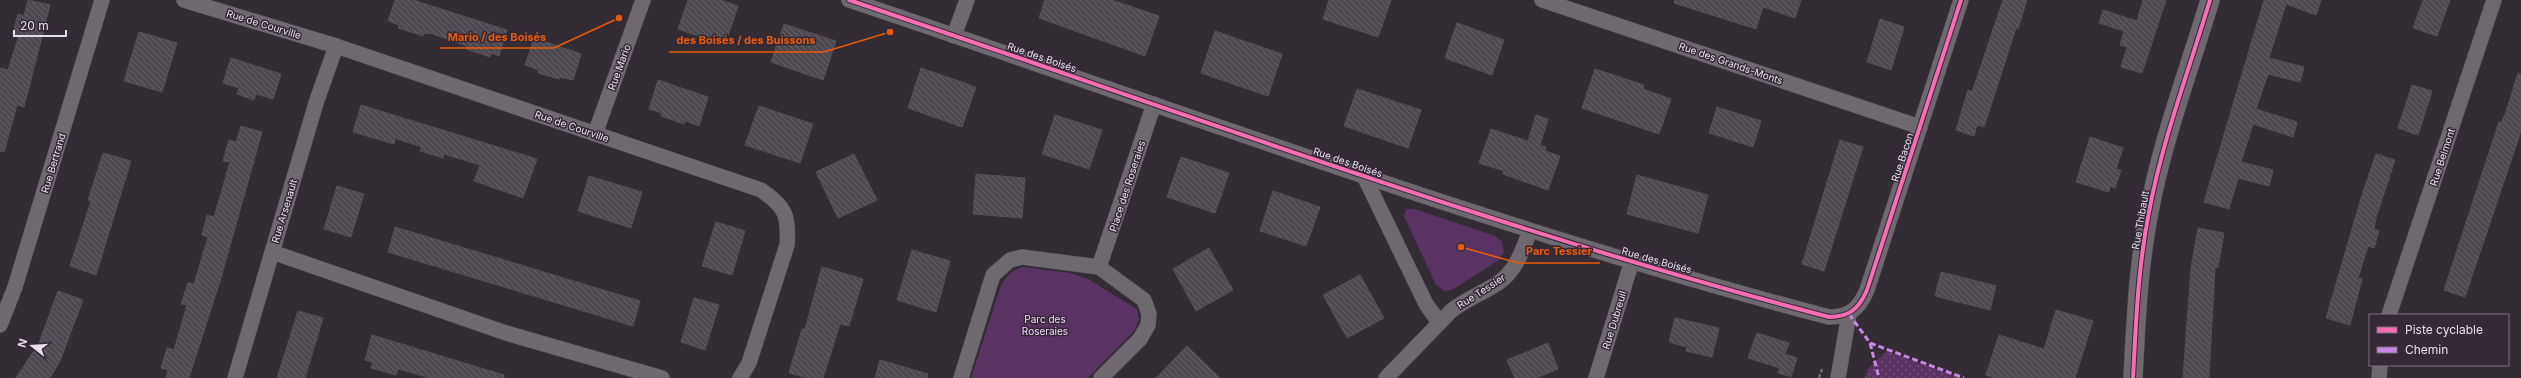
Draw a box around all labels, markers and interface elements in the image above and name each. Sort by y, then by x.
street label: Rue de Courville [225,7,303,41]
scale bar [14,12,66,38]
text: 20 m [20,18,49,33]
callout: Mario / des Boisés [440,25,554,48]
callout: des Boisés / des Buissons [669,29,824,52]
text: Mario / des Boisés [448,30,546,44]
text: des Boisés / des Buissons [676,33,816,47]
street label: Rue des Boisés [1006,40,1078,74]
street label: Rue des Grands-Monts [1677,40,1785,86]
street label: Rue Mario [605,42,633,92]
street label: Rue de Courville [533,108,611,144]
street label: Rue Belmont [2427,126,2457,187]
street label: Rue Bacon [1888,131,1916,183]
street label: Rue Bertrand [38,132,68,194]
street label: Place des Roseraies [1107,139,1147,233]
street label: Rue des Boisés [1312,145,1384,179]
street label: Rue Arsenault [269,177,300,244]
street label: Rue Thibault [2129,189,2151,250]
callout: Parc Tessier [1518,240,1600,263]
text: Parc Tessier [1526,244,1593,258]
street label: Rue des Boisés [1621,244,1693,276]
street label: Rue Tessier [1455,271,1508,311]
street label: Rue Dubreuil [1599,289,1629,351]
park label: Parc des Roseraies [1022,313,1068,337]
legend [2369,314,2509,366]
text: Piste cyclable [2405,322,2483,337]
north arrow [12,326,52,366]
text: N [15,337,30,349]
text: Chemin [2405,342,2448,357]

